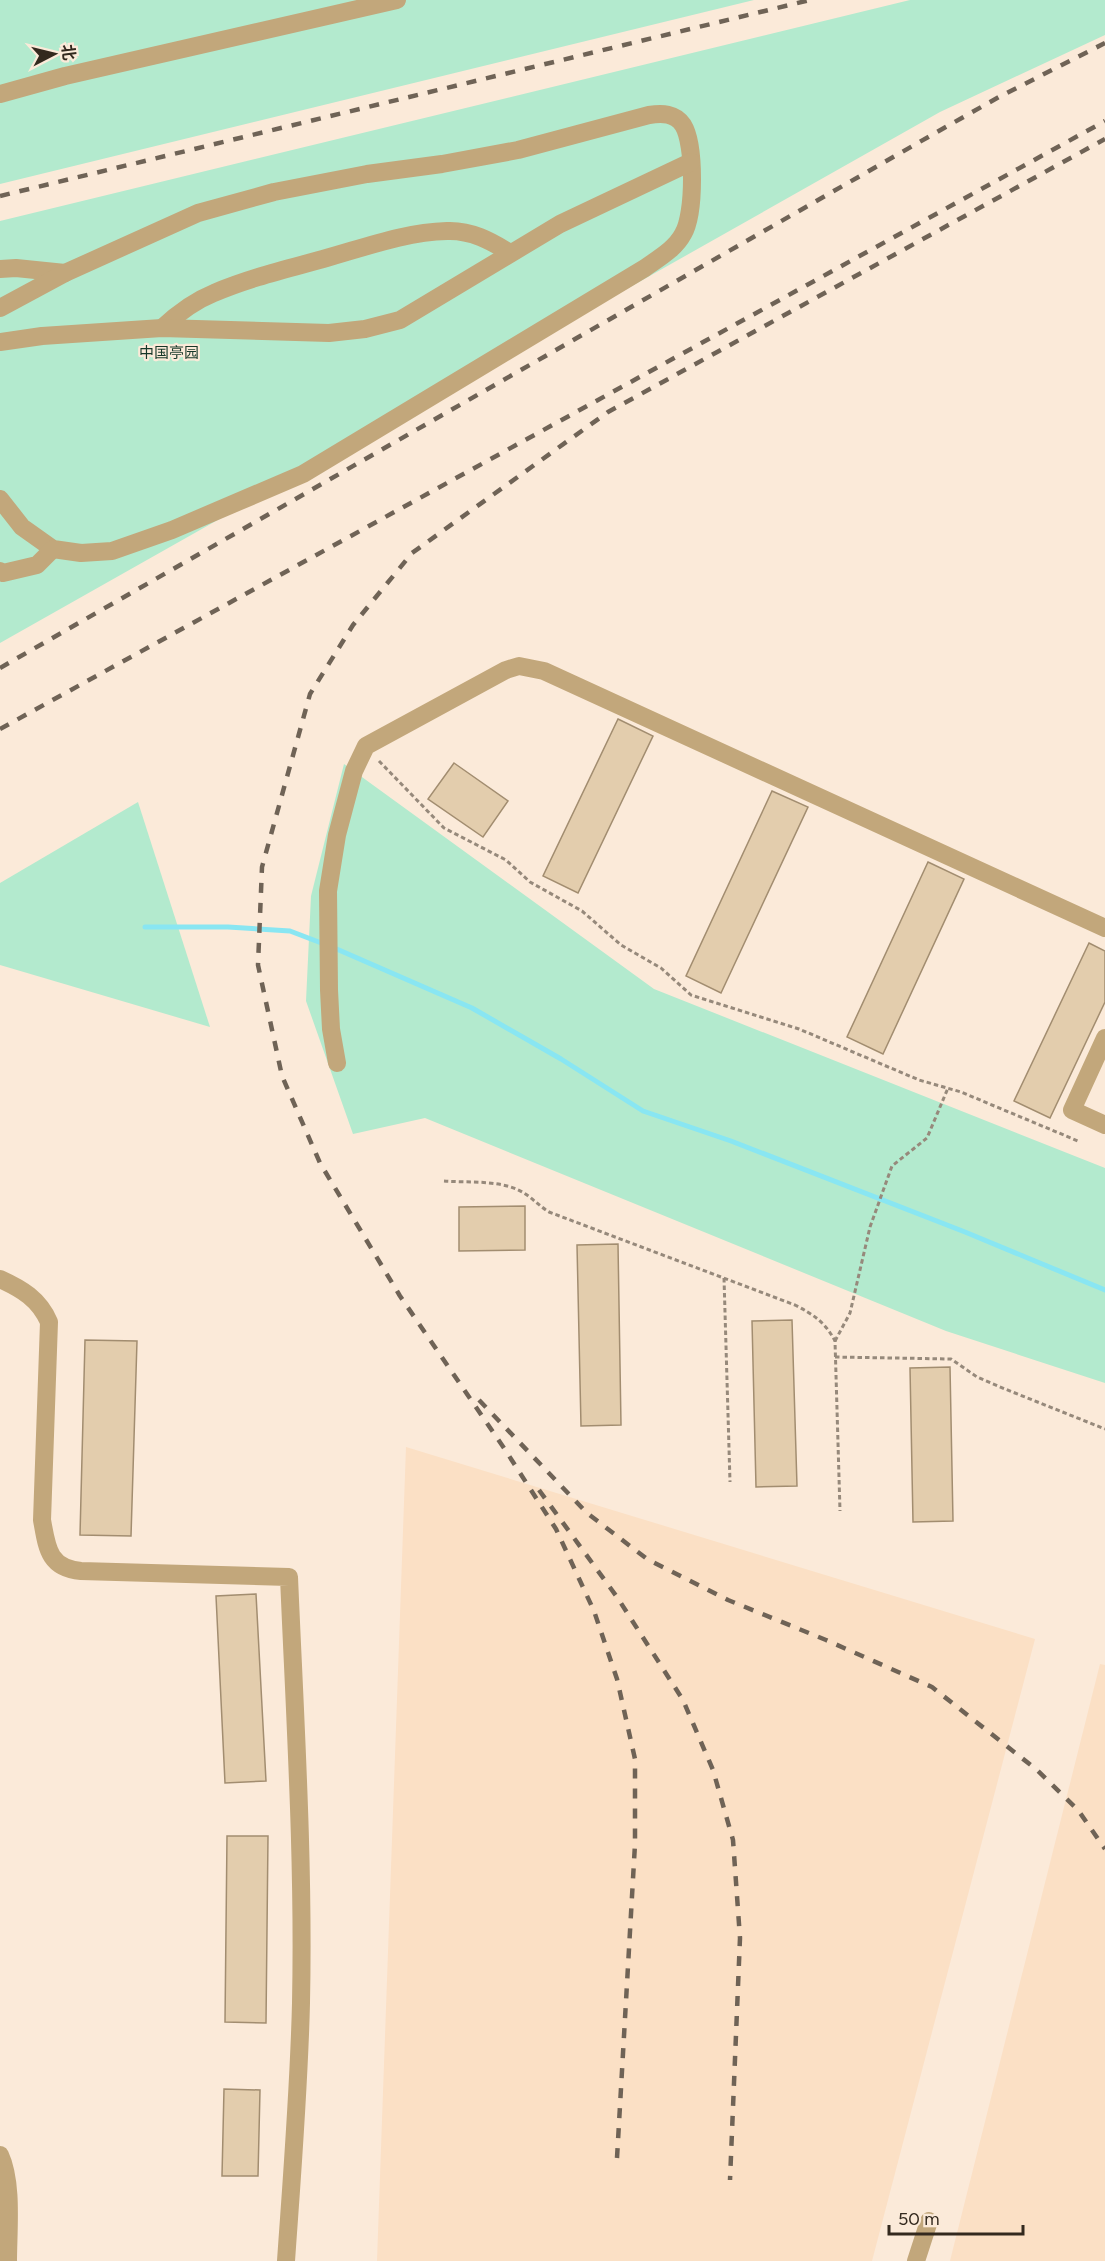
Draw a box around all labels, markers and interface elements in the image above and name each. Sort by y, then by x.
north arrow [24,24,84,84]
text: 北 [58,43,79,61]
park label: 中国亭园 [139,344,199,362]
scale bar [889,2198,1022,2236]
text: 50 m [898,2208,940,2230]

